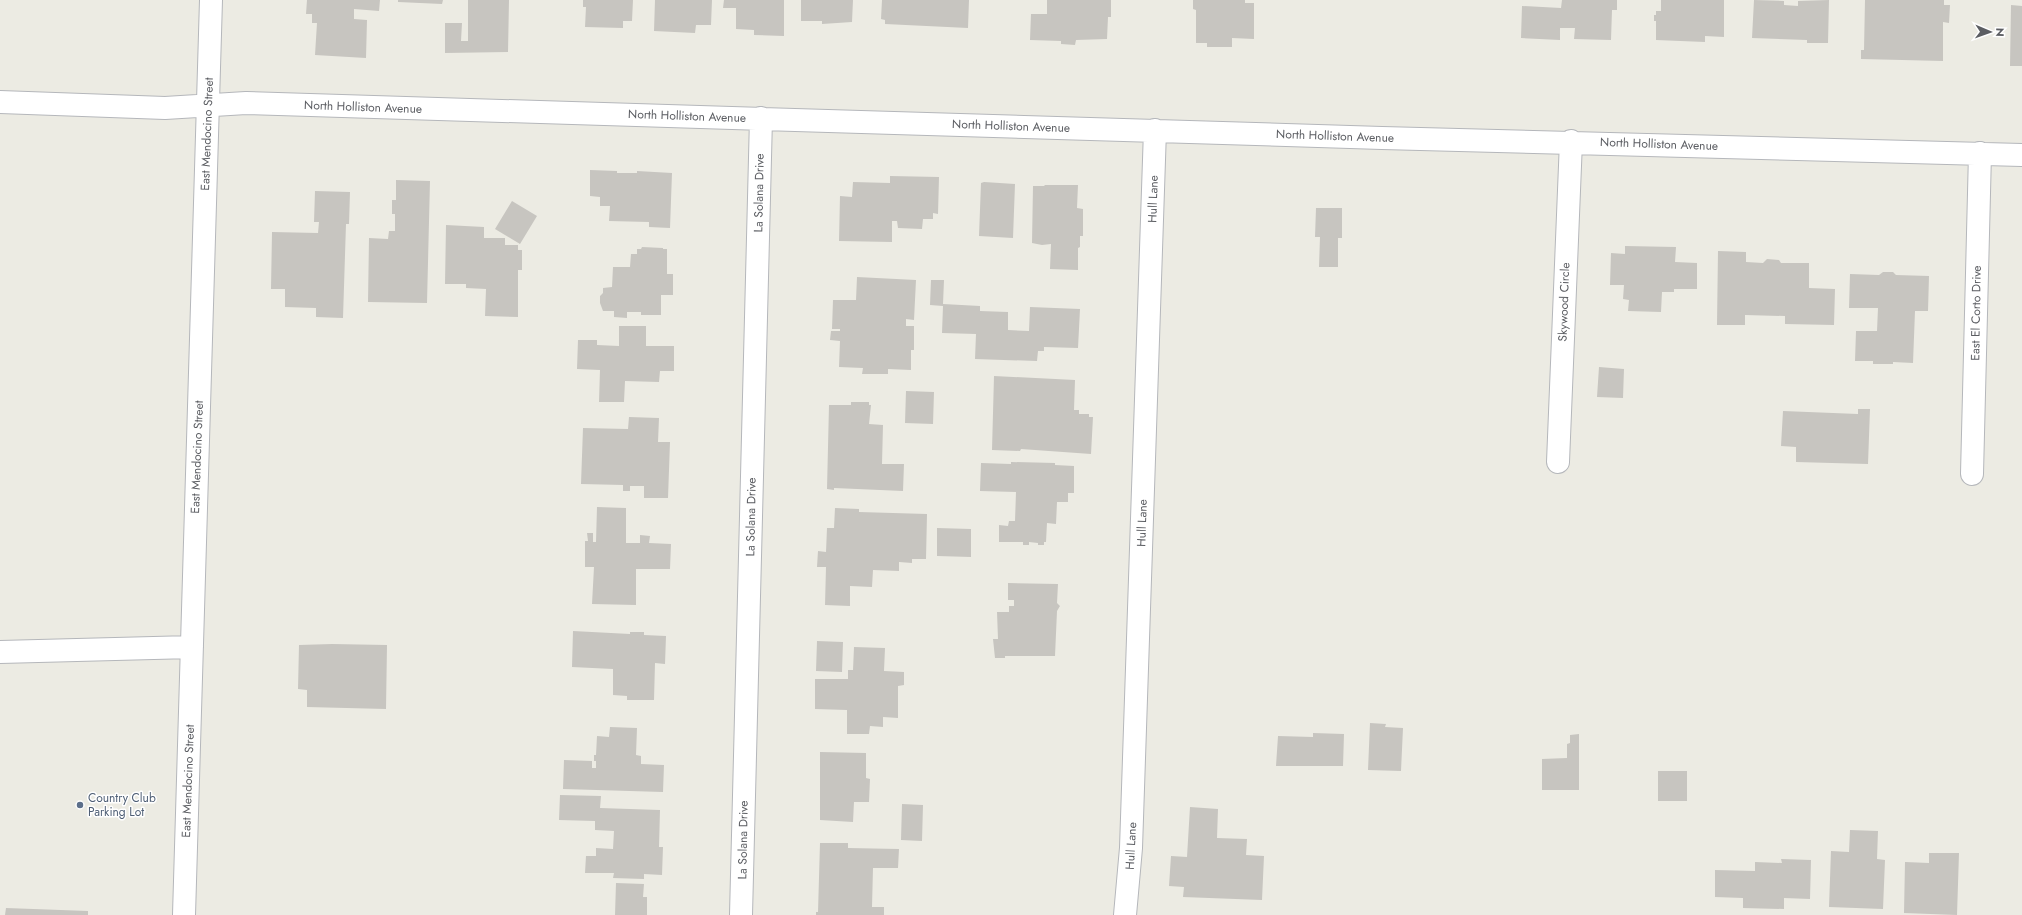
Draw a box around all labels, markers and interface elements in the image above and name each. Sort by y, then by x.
north arrow [1970,12,2010,52]
text: N [1992,28,2008,37]
street label: East Mendocino Street [196,77,218,191]
street label: North Holliston Avenue [304,96,422,118]
street label: North Holliston Avenue [628,105,746,127]
street label: North Holliston Avenue [952,115,1070,137]
street label: North Holliston Avenue [1276,125,1394,147]
street label: North Holliston Avenue [1600,133,1718,155]
street label: La Solana Drive [749,153,769,233]
street label: Hull Lane [1143,175,1163,223]
street label: Skywood Circle [1554,262,1574,342]
street label: East El Corto Drive [1966,265,1986,361]
street label: East Mendocino Street [186,400,208,514]
street label: La Solana Drive [741,477,761,557]
street label: Hull Lane [1132,499,1152,547]
street label: East Mendocino Street [177,724,199,838]
place label: Country Club Parking Lot [88,789,156,821]
marker: Country Club Parking Lot [75,800,85,810]
street label: La Solana Drive [733,800,753,880]
street label: Hull Lane [1121,822,1141,870]

